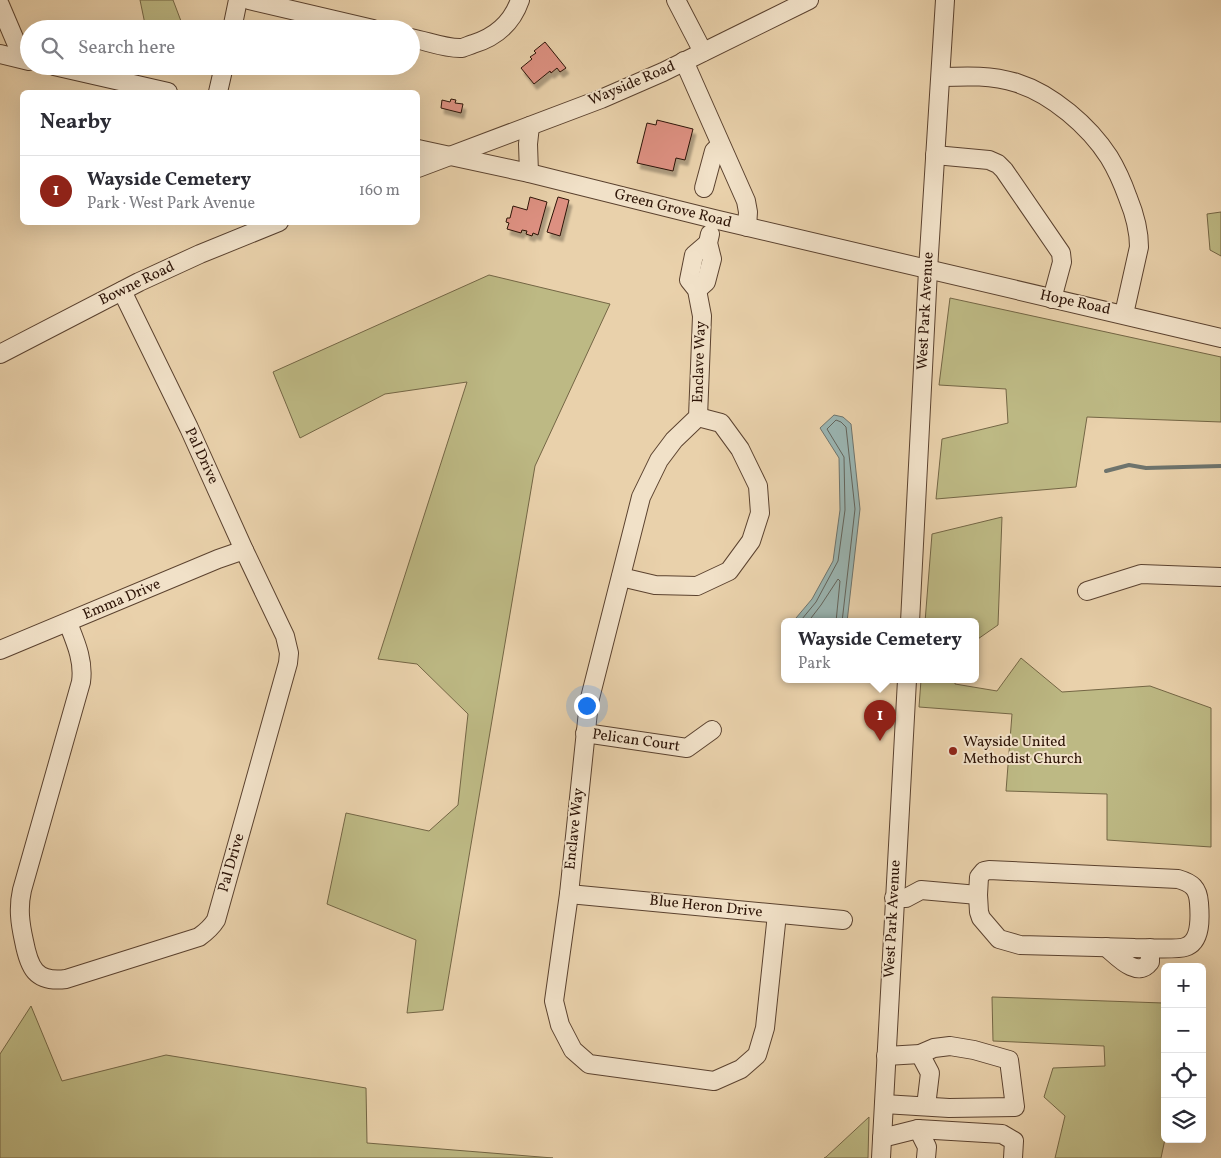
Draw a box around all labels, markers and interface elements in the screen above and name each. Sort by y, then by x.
search box [20,20,420,75]
icon: search [38,34,66,62]
text: Search here [78,35,175,61]
street label: Wayside Road [585,56,679,112]
text: Nearby [40,108,111,137]
text: Wayside Cemetery [87,167,251,193]
text: 1 [53,180,59,202]
text: 160 m [359,180,400,202]
street label: Green Grove Road [612,184,734,234]
text: Park · West Park Avenue [87,193,255,215]
street label: West Park Avenue [912,251,940,371]
street label: Bowne Road [96,257,178,311]
street label: Hope Road [1038,285,1112,321]
street label: Enclave Way [688,320,712,404]
street label: Pal Drive [179,424,223,488]
street label: Emma Drive [80,574,164,626]
popup [781,618,979,683]
text: Wayside Cemetery [798,627,962,653]
text: Park [798,653,831,675]
your location [574,693,600,719]
pin: 1 [864,700,896,741]
street label: Pelican Court [591,724,681,758]
place label: Wayside United Methodist Church [963,732,1082,770]
marker: Wayside United Methodist Church [947,745,959,757]
street label: Enclave Way [560,787,590,871]
street label: Pal Drive [214,831,250,895]
street label: West Park Avenue [879,859,907,979]
street label: Blue Heron Drive [648,891,764,923]
map controls [1161,963,1206,1143]
button: + [1161,963,1206,1008]
button: − [1161,1008,1206,1053]
button: locate [1161,1053,1206,1098]
button: layers [1161,1098,1206,1143]

